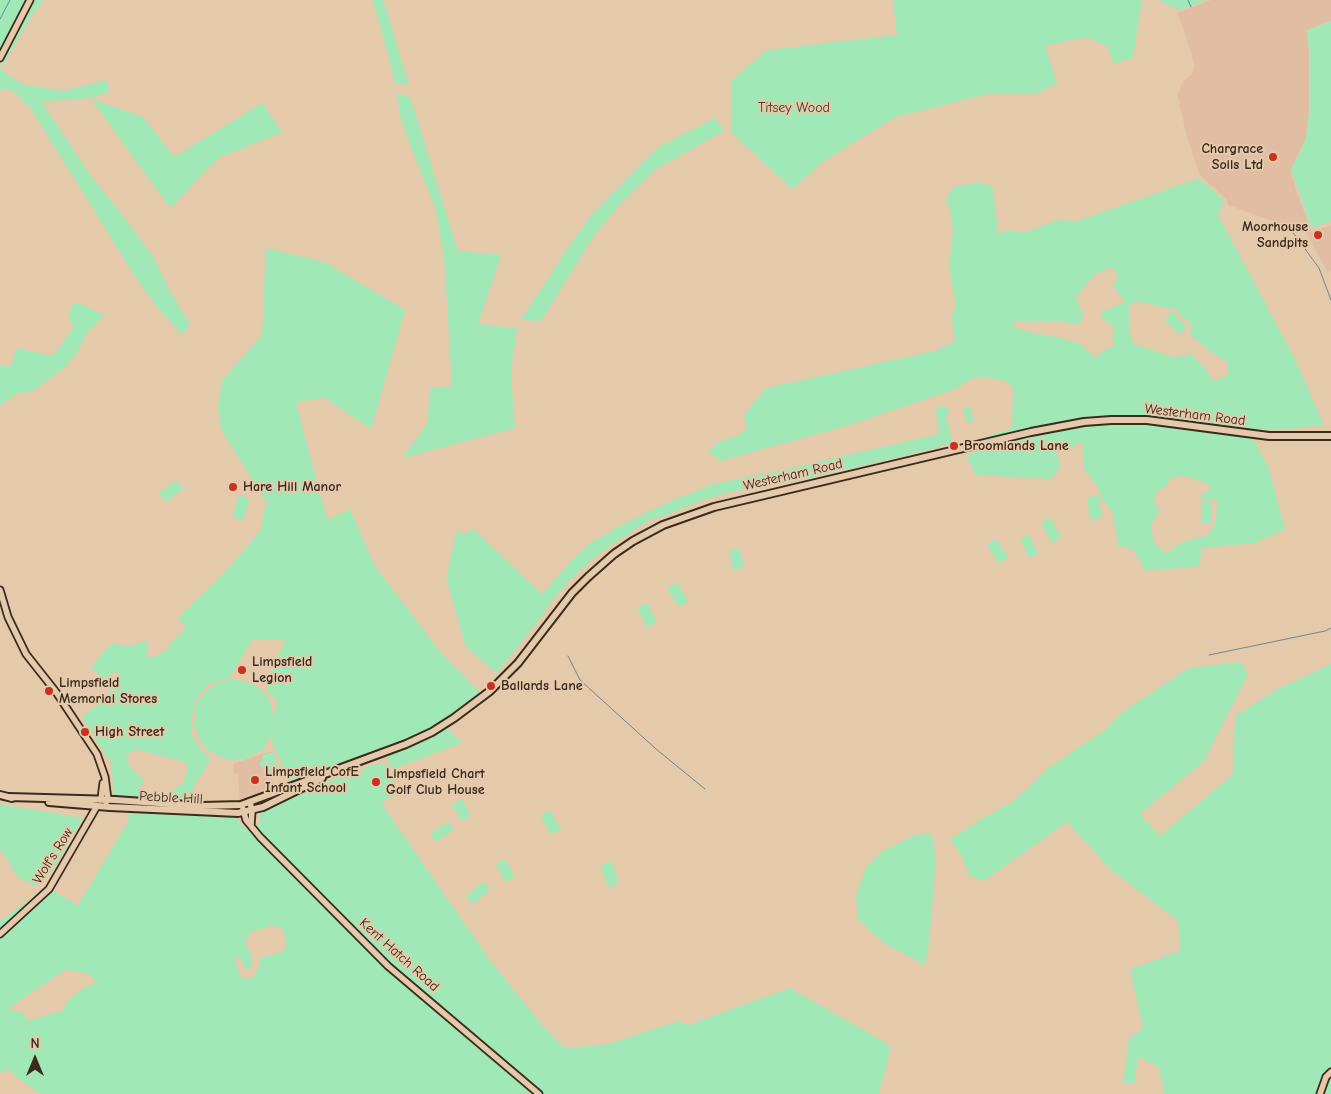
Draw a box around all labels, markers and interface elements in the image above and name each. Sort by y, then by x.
park label: Titsey Wood [758,100,830,116]
place label: Chargrace Soils Ltd [1201,141,1263,174]
marker: Chargrace Soils Ltd [1267,151,1279,163]
place label: Moorhouse Sandpits [1242,219,1308,252]
marker: Moorhouse Sandpits [1312,229,1324,241]
street label: Westerham Road [1144,400,1246,430]
place label: Broomlands Lane [964,438,1069,454]
marker: Broomlands Lane [948,440,960,452]
street label: Westerham Road [742,455,844,495]
place label: Hare Hill Manor [243,479,341,495]
marker: Hare Hill Manor [227,481,239,493]
place label: Limpsfield Legion [252,654,312,686]
marker: Limpsfield Legion [236,664,248,676]
place label: Limpsfield Memorial Stores [59,675,157,708]
place label: Ballards Lane [501,678,583,694]
marker: Ballards Lane [485,680,497,692]
marker: Limpsfield Memorial Stores [43,685,55,697]
place label: High Street [95,724,164,740]
marker: High Street [79,726,91,738]
place label: Limpsfield CofE Infant School [265,764,359,796]
place label: Limpsfield Chart Golf Club House [386,766,485,799]
marker: Limpsfield CofE Infant School [249,774,261,786]
marker: Limpsfield Chart Golf Club House [370,776,382,788]
street label: Pebble Hill [139,788,203,808]
street label: Wolf's Row [29,825,77,887]
street label: Kent Hatch Road [356,915,442,995]
north arrow [10,1034,60,1084]
text: N [30,1035,40,1052]

